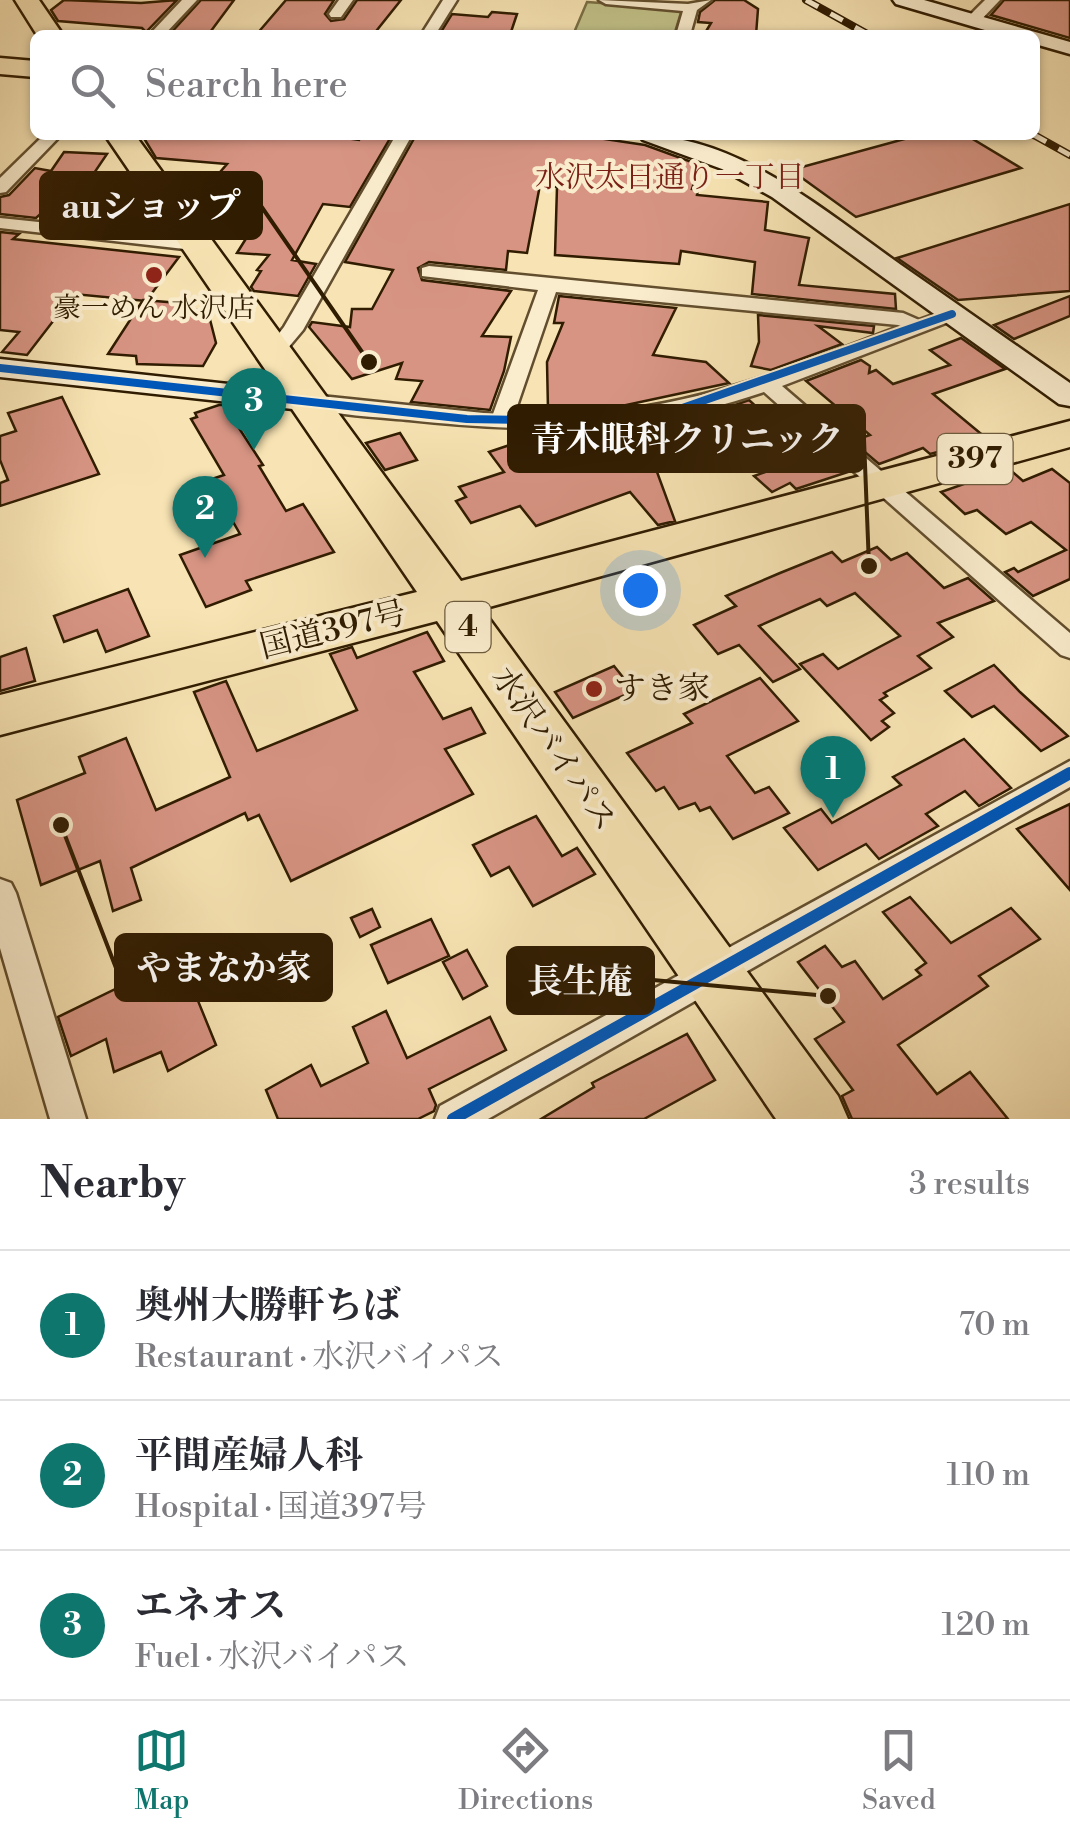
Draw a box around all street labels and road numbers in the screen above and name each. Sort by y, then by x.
road number: 397 [938,434,1012,484]
street label: 国道397号 [256,593,410,667]
road number: 4 [446,602,490,652]
street label: 水沢バイパス [483,659,625,839]

